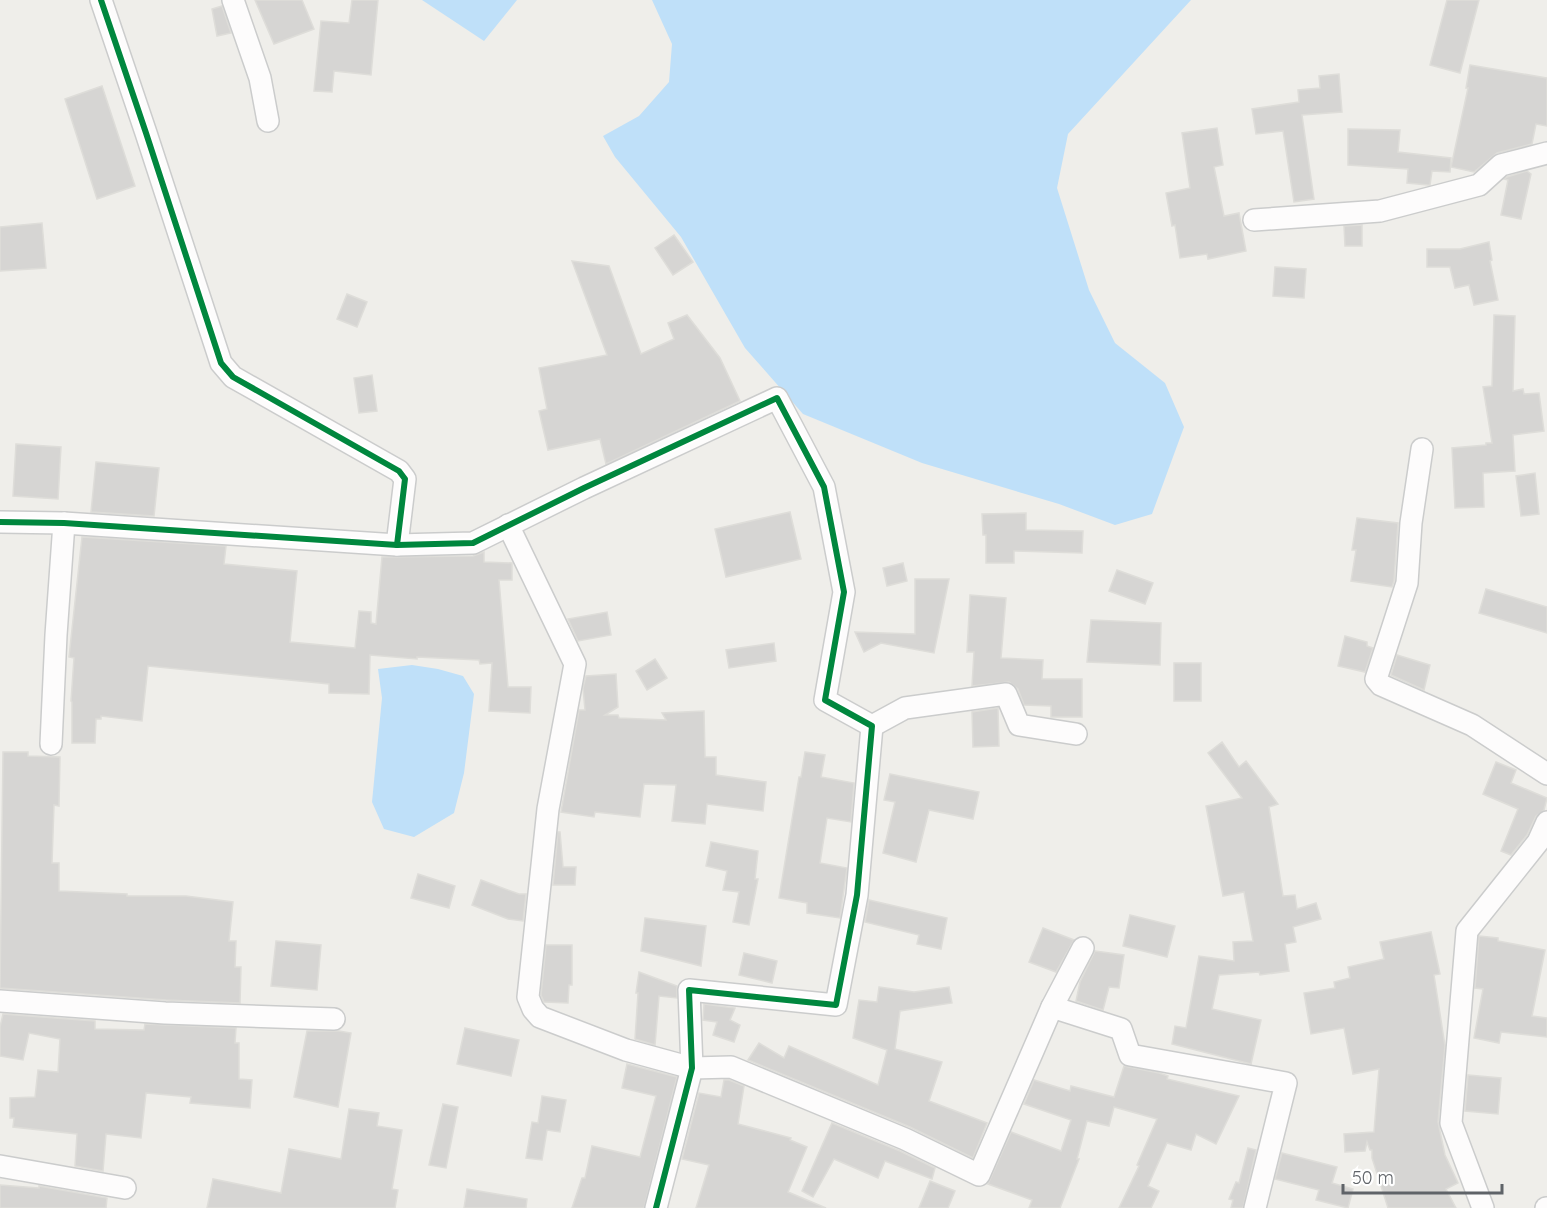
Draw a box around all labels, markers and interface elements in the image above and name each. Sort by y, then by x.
scale bar [1343,1157,1502,1195]
text: 50 m [1352,1166,1394,1189]

